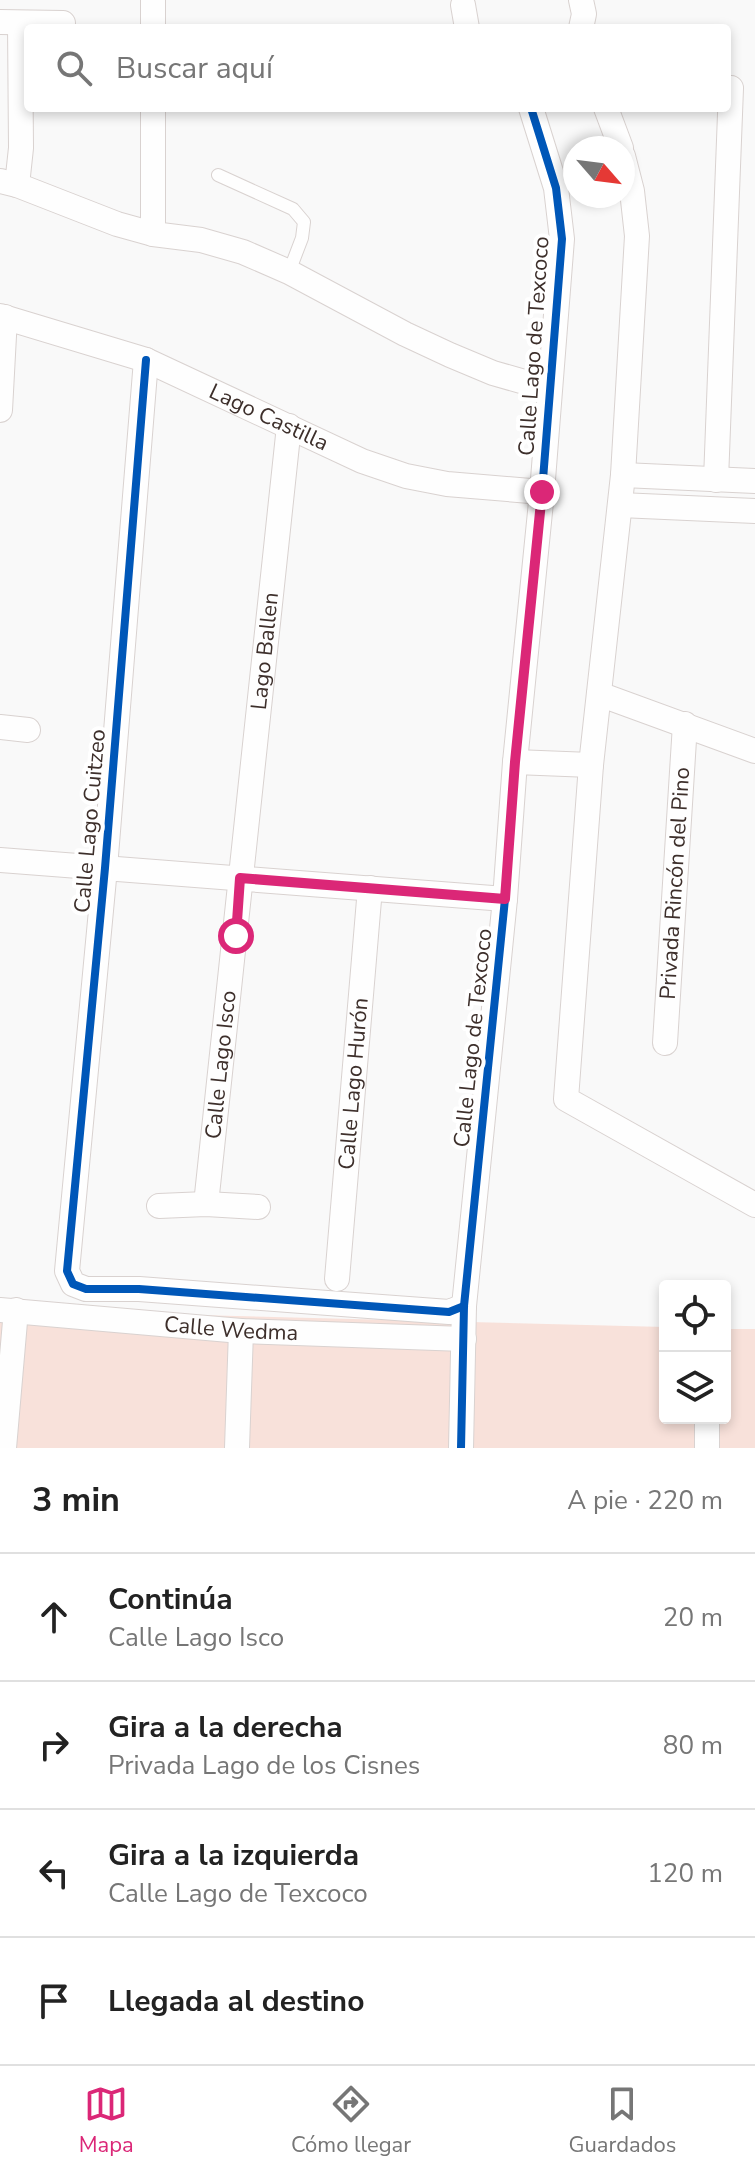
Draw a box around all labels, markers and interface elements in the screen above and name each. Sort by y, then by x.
search box [24,24,731,112]
icon: search [52,46,96,90]
text: Buscar aquí [116,48,273,89]
north arrow [563,136,635,208]
street label: Calle Lago de Texcoco [511,235,557,457]
street label: Lago Castilla [204,377,333,458]
route end [524,474,560,510]
street label: Lago Ballen [244,591,286,711]
street label: Calle Lago Cuitzeo [67,728,113,914]
street label: Privada Rincón del Pino [653,766,697,1000]
route start [218,918,254,954]
street label: Calle Lago de Texcoco [447,927,499,1149]
street label: Calle Lago Isco [198,989,244,1141]
street label: Calle Lago Hurón [331,997,376,1171]
map controls [659,1280,731,1424]
button: locate [659,1280,731,1352]
street label: Calle Wedma [163,1309,299,1348]
button: layers [659,1352,731,1424]
text: 3 min [32,1477,120,1523]
text: A pie · 220 m [567,1483,723,1518]
text: Continúa [108,1579,233,1620]
icon: ahead [32,1595,76,1639]
text: 20 m [663,1600,723,1635]
text: Calle Lago Isco [108,1620,284,1655]
text: Gira a la derecha [108,1707,343,1748]
icon: right [32,1723,76,1767]
text: 80 m [663,1728,723,1763]
text: Privada Lago de los Cisnes [108,1748,420,1783]
text: Gira a la izquierda [108,1835,359,1876]
icon: left [32,1851,76,1895]
text: 120 m [647,1856,723,1891]
text: Calle Lago de Texcoco [108,1876,368,1911]
icon: arrive [32,1979,76,2023]
text: Llegada al destino [108,1981,364,2022]
tab: Mapa [79,2082,134,2160]
tab: Cómo llegar [291,2082,411,2160]
tab: Guardados [568,2082,676,2160]

